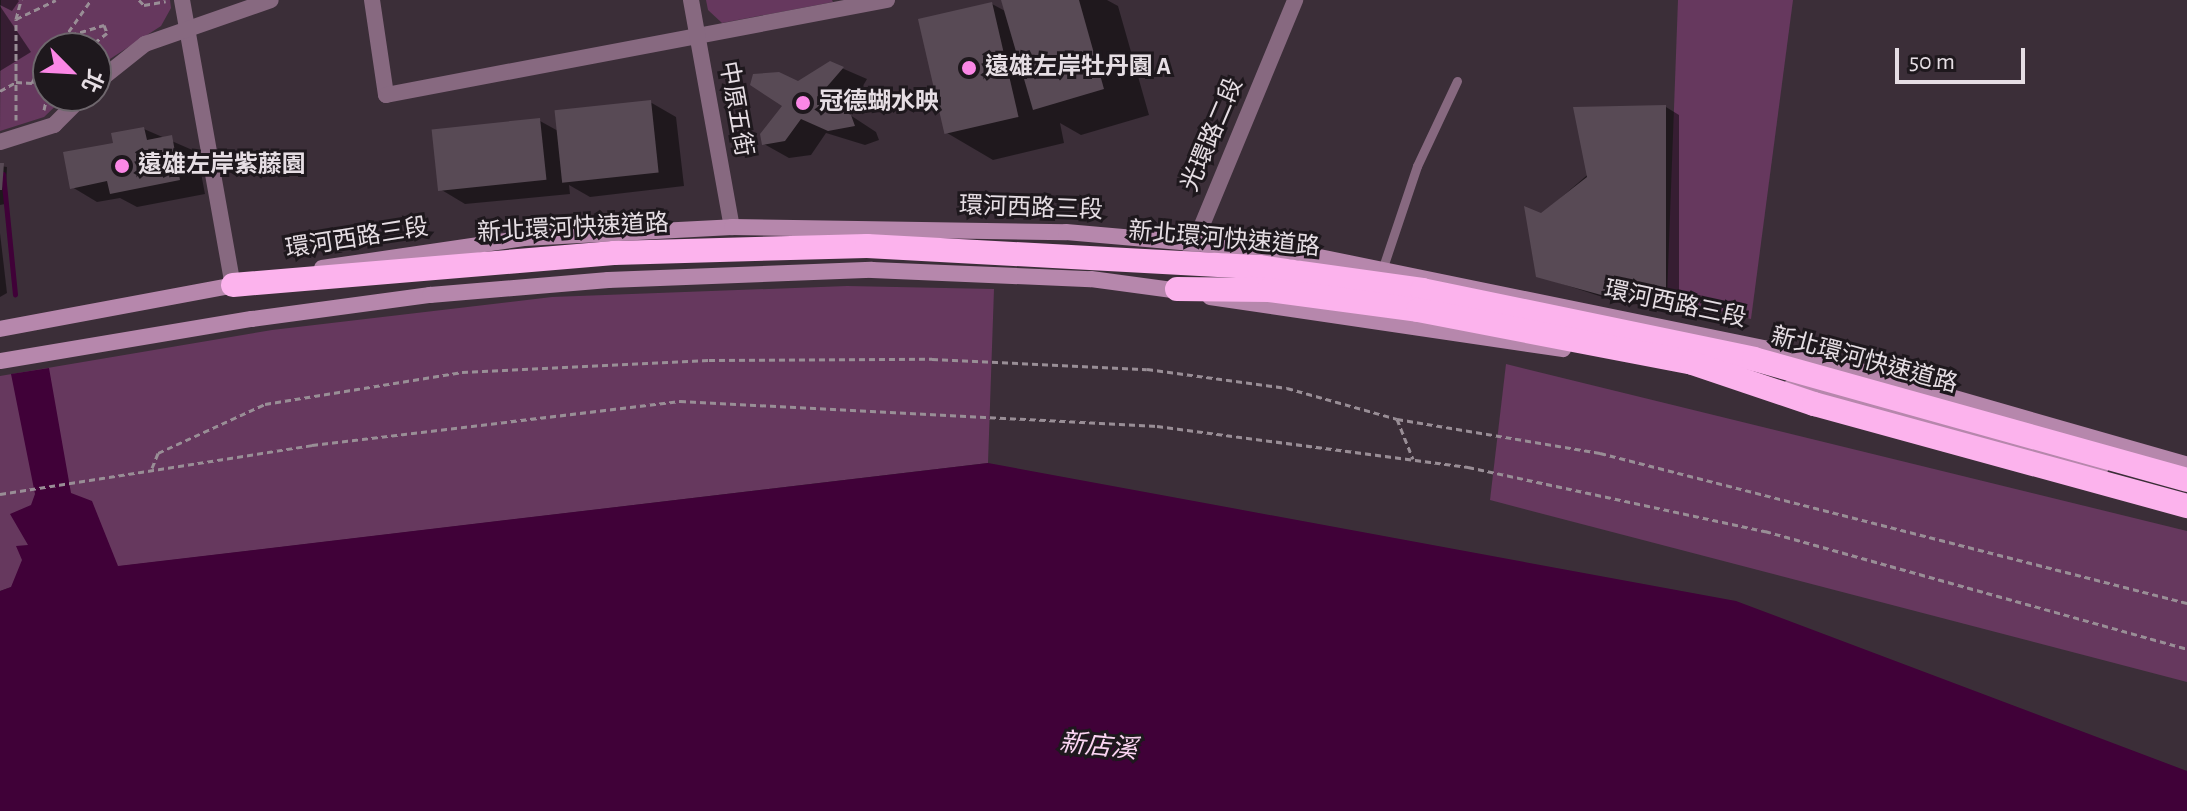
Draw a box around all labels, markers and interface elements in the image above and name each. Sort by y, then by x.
north arrow [32,32,112,112]
scale bar [1899,32,2029,82]
text: 50 m [1909,50,1955,74]
place label: 遠雄左岸牡丹園 A [985,54,1171,82]
street label: 中原五街 [712,59,758,159]
marker: 遠雄左岸牡丹園 A [960,59,978,77]
text: 北 [78,66,107,95]
street label: 光環路二段 [1176,74,1250,196]
place label: 冠德蝴水映 [819,89,939,117]
marker: 冠德蝴水映 [794,94,812,112]
place label: 遠雄左岸紫藤園 [138,152,306,180]
marker: 遠雄左岸紫藤園 [113,157,131,175]
street label: 環河西路三段 [959,192,1103,226]
street label: 新北環河快速道路 [476,210,670,248]
street label: 環河西路三段 [284,214,430,264]
street label: 新北環河快速道路 [1127,217,1321,263]
street label: 環河西路三段 [1602,276,1748,334]
street label: 新北環河快速道路 [1768,322,1960,400]
water label: 新店溪 [1058,727,1138,767]

